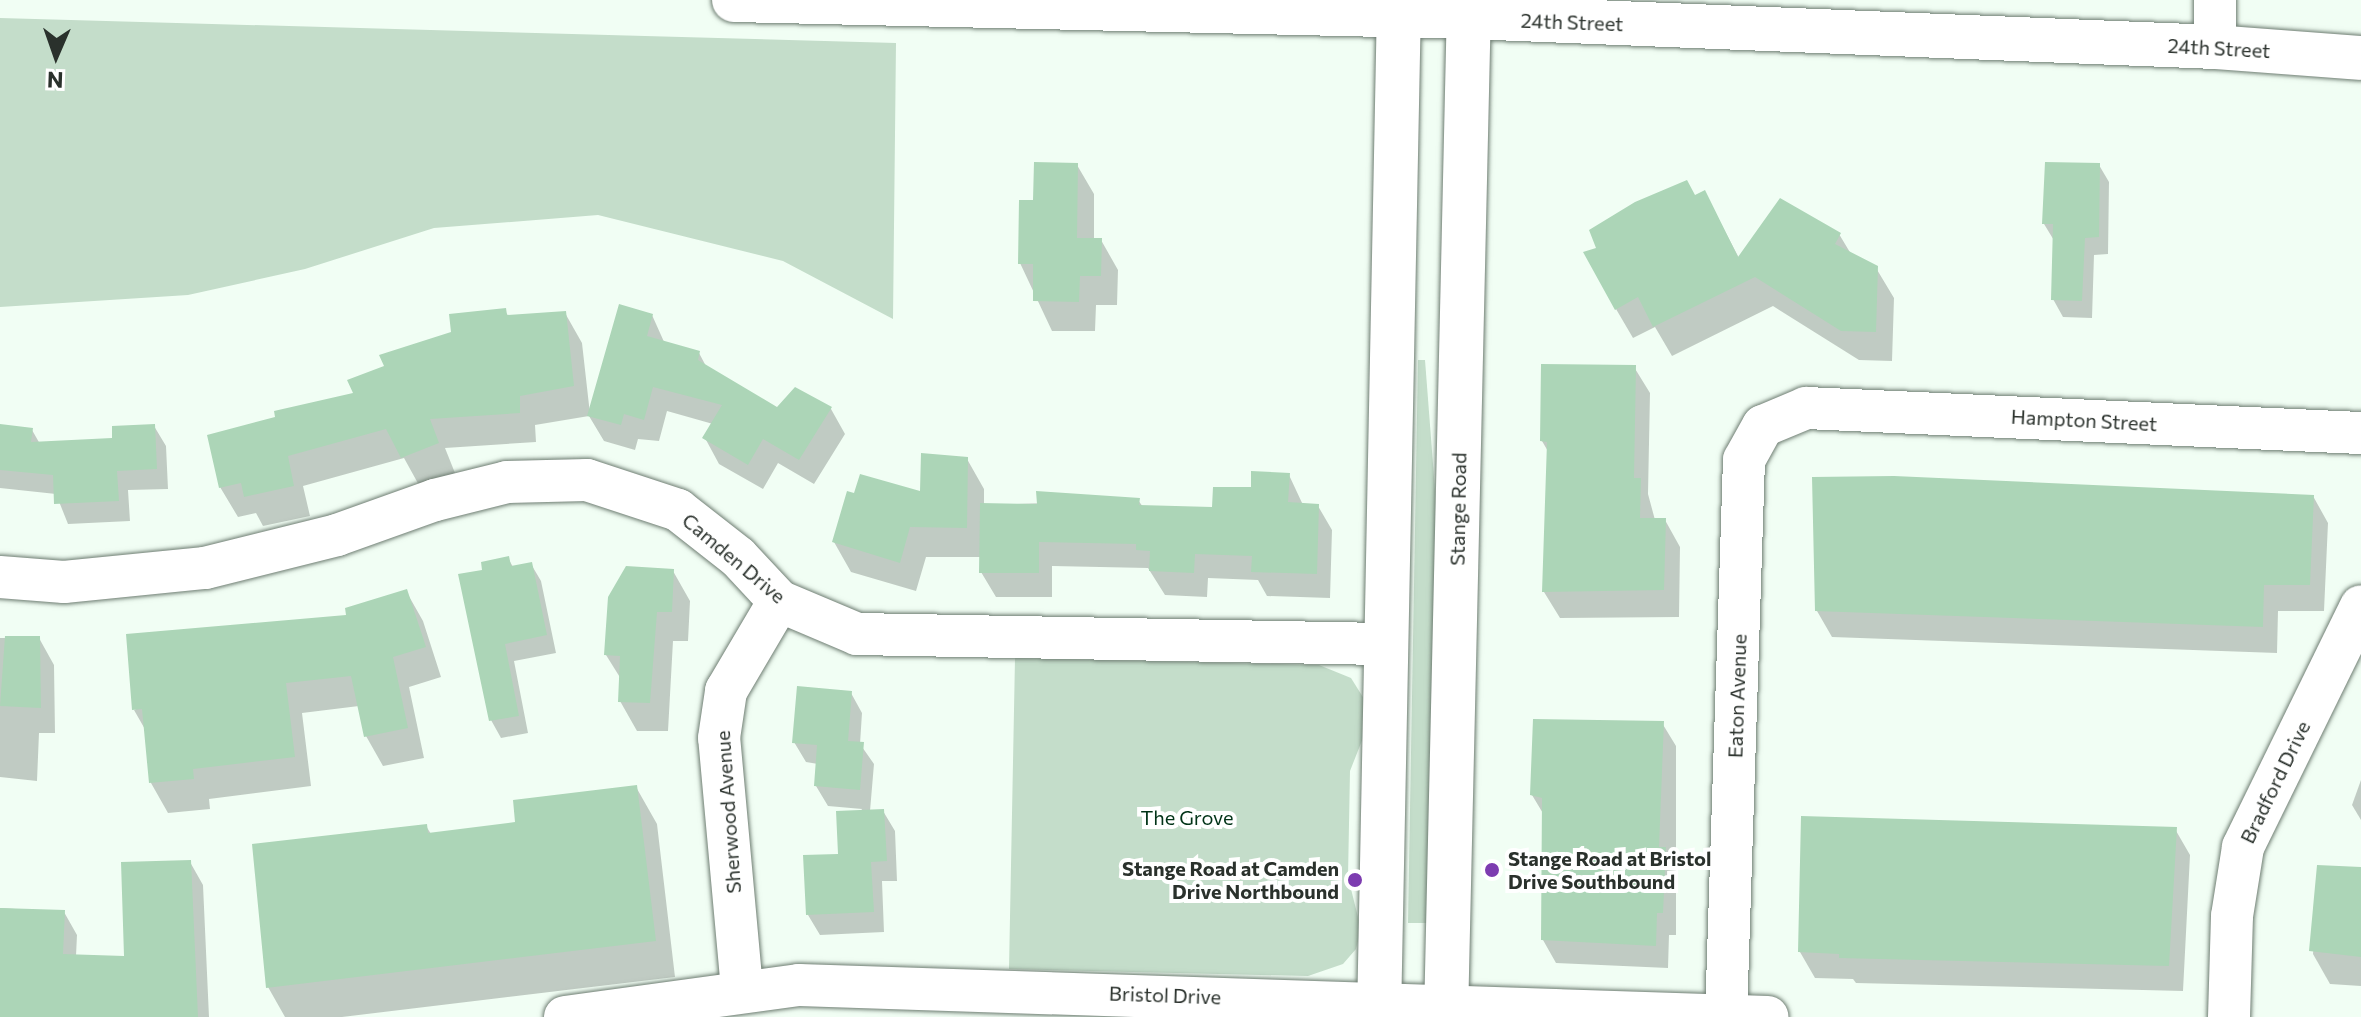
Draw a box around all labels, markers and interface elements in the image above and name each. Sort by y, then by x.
street label: 24th Street [1520,8,1624,36]
north arrow [16,16,96,96]
street label: 24th Street [2167,33,2271,63]
text: N [46,67,64,94]
street label: Hampton Street [2010,404,2158,436]
street label: Stange Road [1445,452,1471,566]
street label: Camden Drive [678,508,790,608]
street label: Eaton Avenue [1723,633,1751,759]
street label: Bradford Drive [2235,717,2315,847]
street label: Sherwood Avenue [710,730,746,894]
park label: The Grove [1140,805,1234,829]
place label: Stange Road at Bristol Drive Southbound [1508,846,1711,893]
place label: Stange Road at Camden Drive Northbound [1122,856,1339,903]
marker: Stange Road at Bristol Drive Southbound [1483,861,1501,879]
marker: Stange Road at Camden Drive Northbound [1346,871,1364,889]
street label: Bristol Drive [1108,981,1222,1009]

